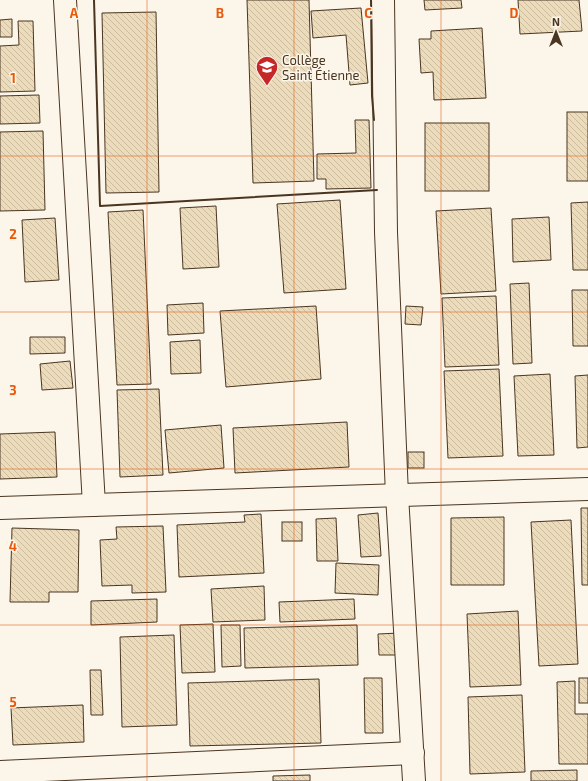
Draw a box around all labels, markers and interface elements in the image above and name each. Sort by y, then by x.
text: A [70,5,79,21]
text: B [216,5,224,21]
text: C [364,5,372,21]
text: D [510,5,519,21]
north arrow [536,12,576,52]
text: N [552,15,560,28]
place label: Collège Saint Étienne [282,52,360,83]
school or university icon: Collège Saint Étienne [254,54,280,87]
text: 1 [10,70,16,86]
text: 2 [9,226,17,242]
text: 3 [9,382,17,398]
text: 4 [9,538,17,554]
text: 5 [9,694,17,710]

